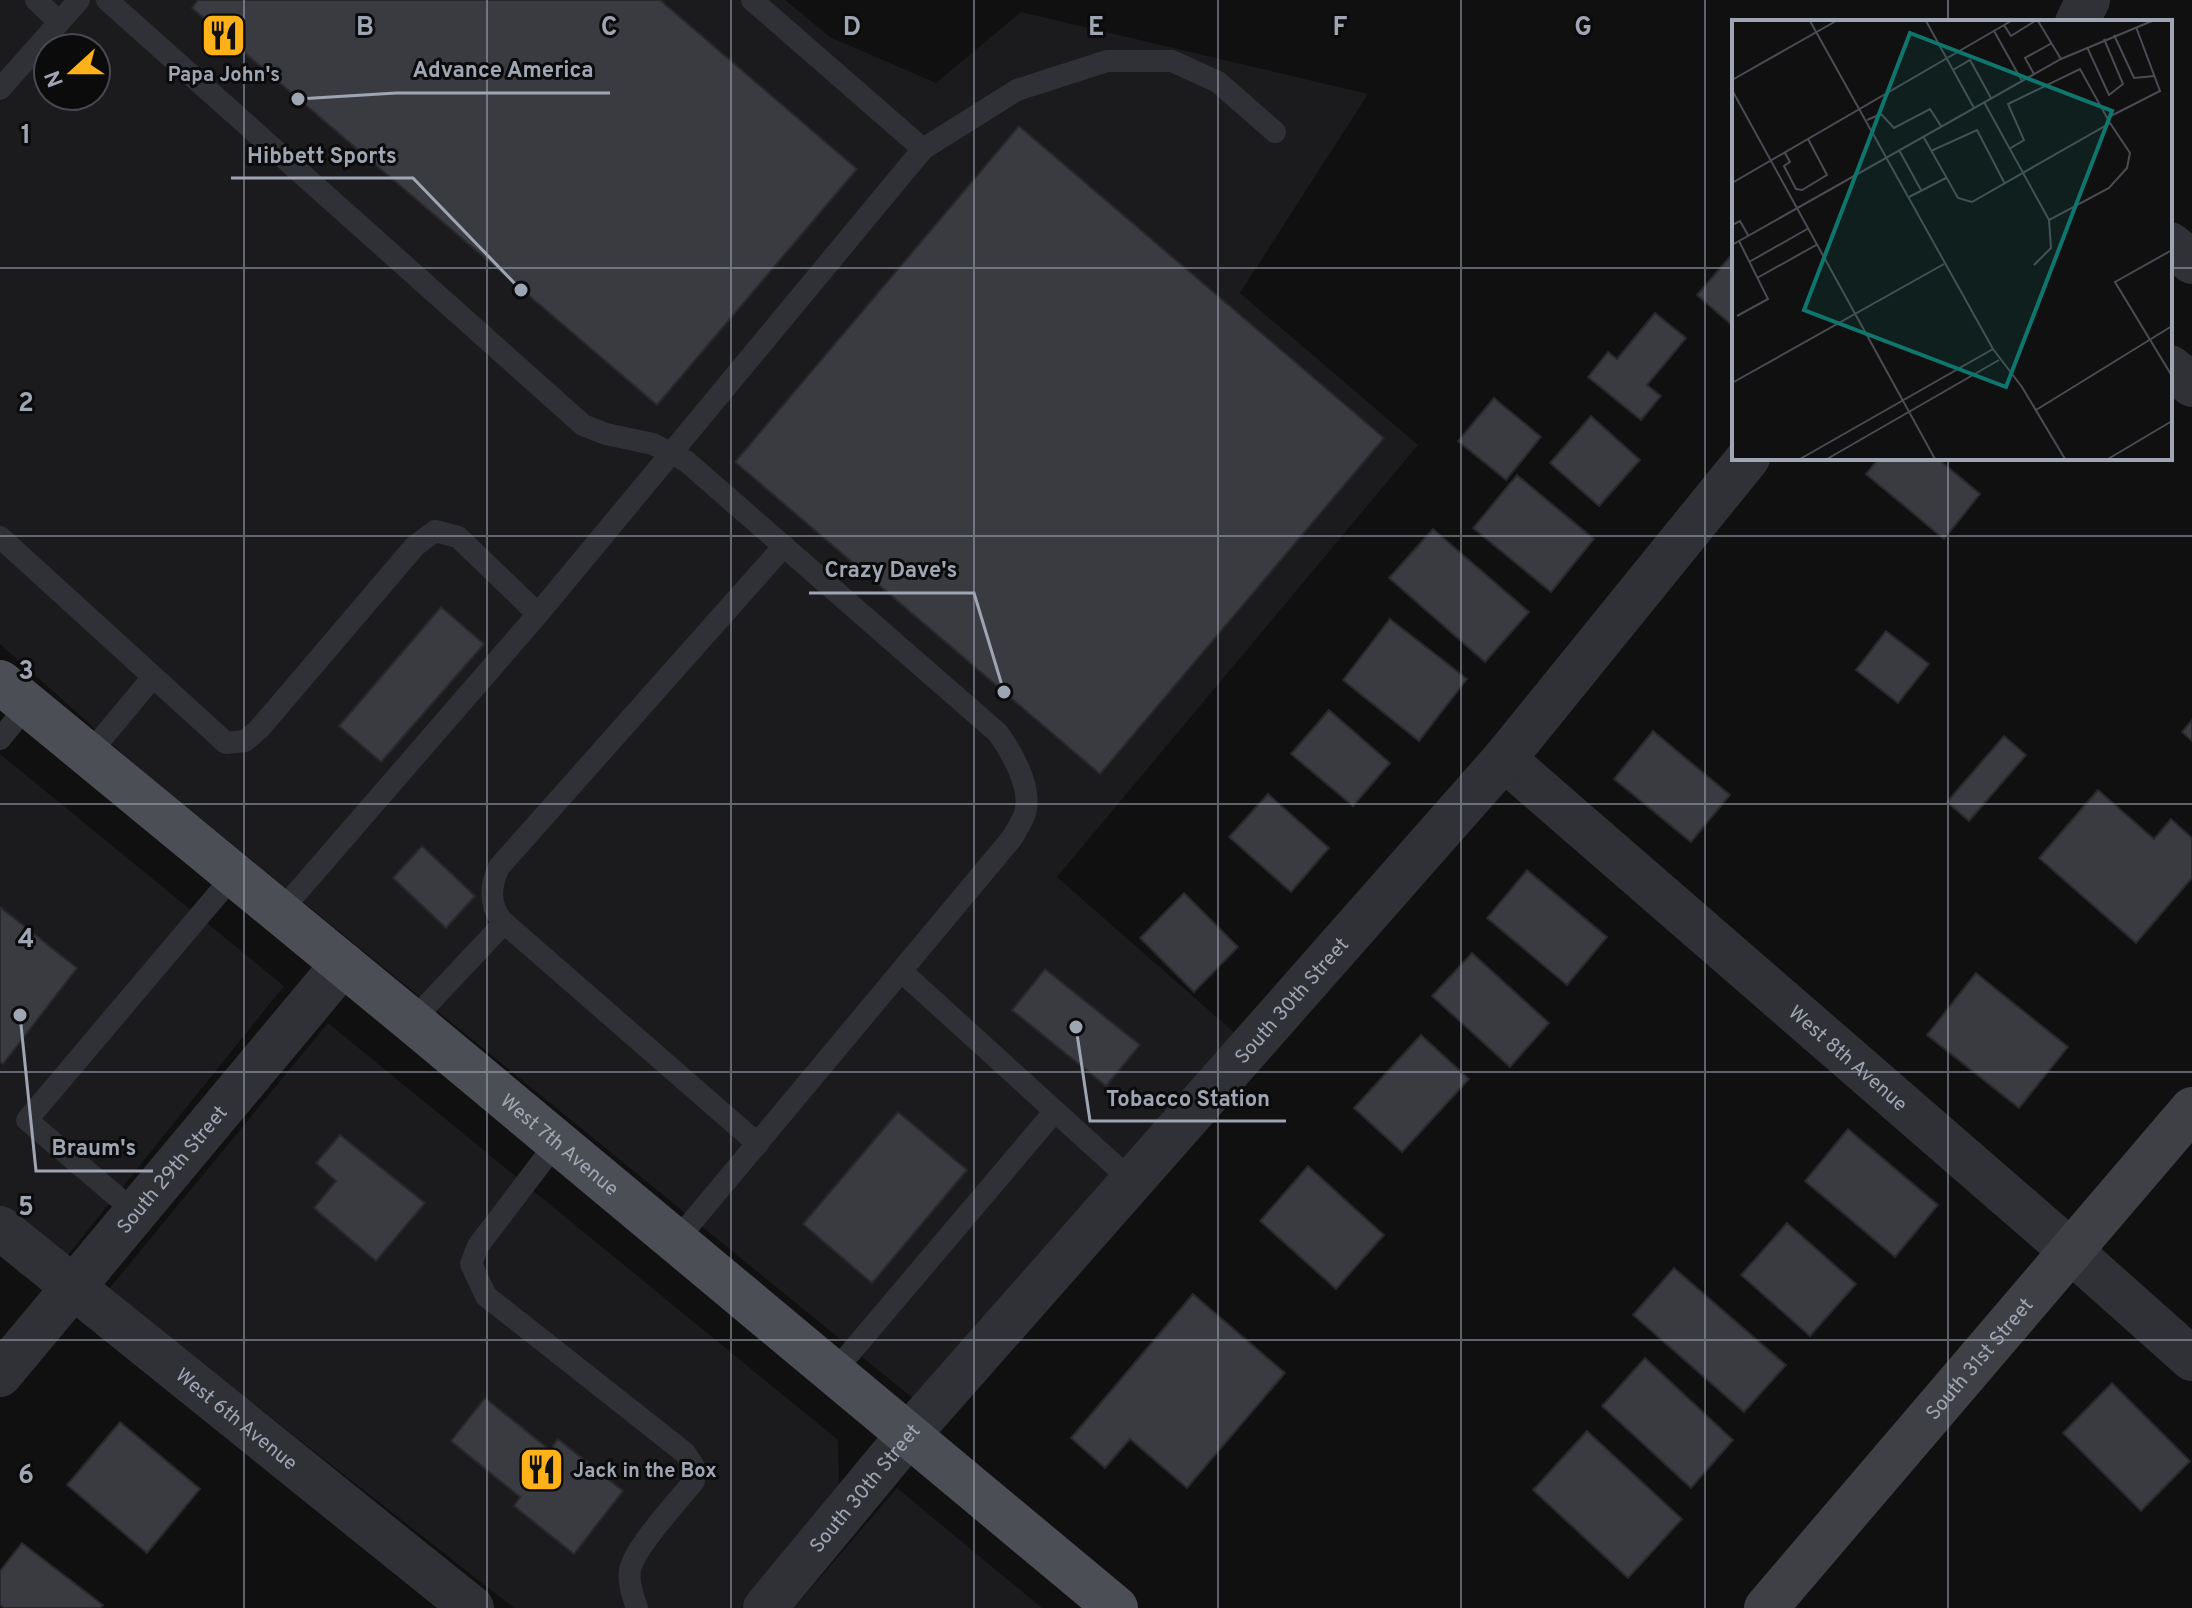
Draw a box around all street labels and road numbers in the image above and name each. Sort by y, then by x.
street label: South 30th Street [1230,933,1355,1070]
street label: West 8th Avenue [1782,1001,1912,1118]
street label: West 7th Avenue [494,1089,623,1203]
street label: South 29th Street [112,1101,234,1240]
street label: South 31st Street [1921,1293,2040,1426]
street label: West 6th Avenue [169,1363,302,1477]
street label: South 30th Street [805,1419,927,1559]

